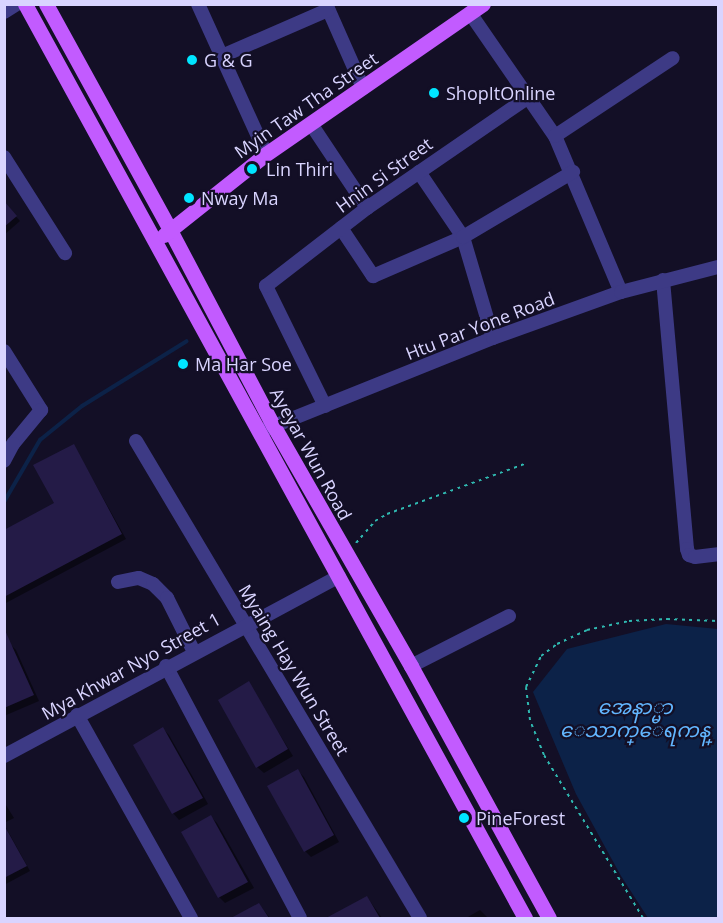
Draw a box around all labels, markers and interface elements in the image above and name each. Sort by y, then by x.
street label: Myin Taw Tha Street [230,47,382,163]
place label: G & G [204,49,253,71]
marker: G & G [185,53,199,67]
place label: ShopItOnline [446,82,555,104]
marker: ShopItOnline [427,86,441,100]
street label: Hnin Si Street [332,133,436,217]
place label: Lin Thiri [266,158,333,180]
marker: Lin Thiri [243,160,261,178]
place label: Nway Ma [201,187,278,209]
marker: Nway Ma [182,191,196,205]
street label: Htu Par Yone Road [402,288,558,364]
place label: Ma Har Soe [195,353,292,375]
marker: Ma Har Soe [176,357,190,371]
street label: Ayeyar Wun Road [266,384,356,524]
street label: Myaing Hay Wun Street [234,580,354,760]
street label: Mya Khwar Nyo Street 1 [38,608,224,724]
water label: အေနာ္မာ ေသာက္ေရကန္ [560,694,710,741]
place label: PineForest [476,807,565,829]
marker: PineForest [457,811,471,825]

